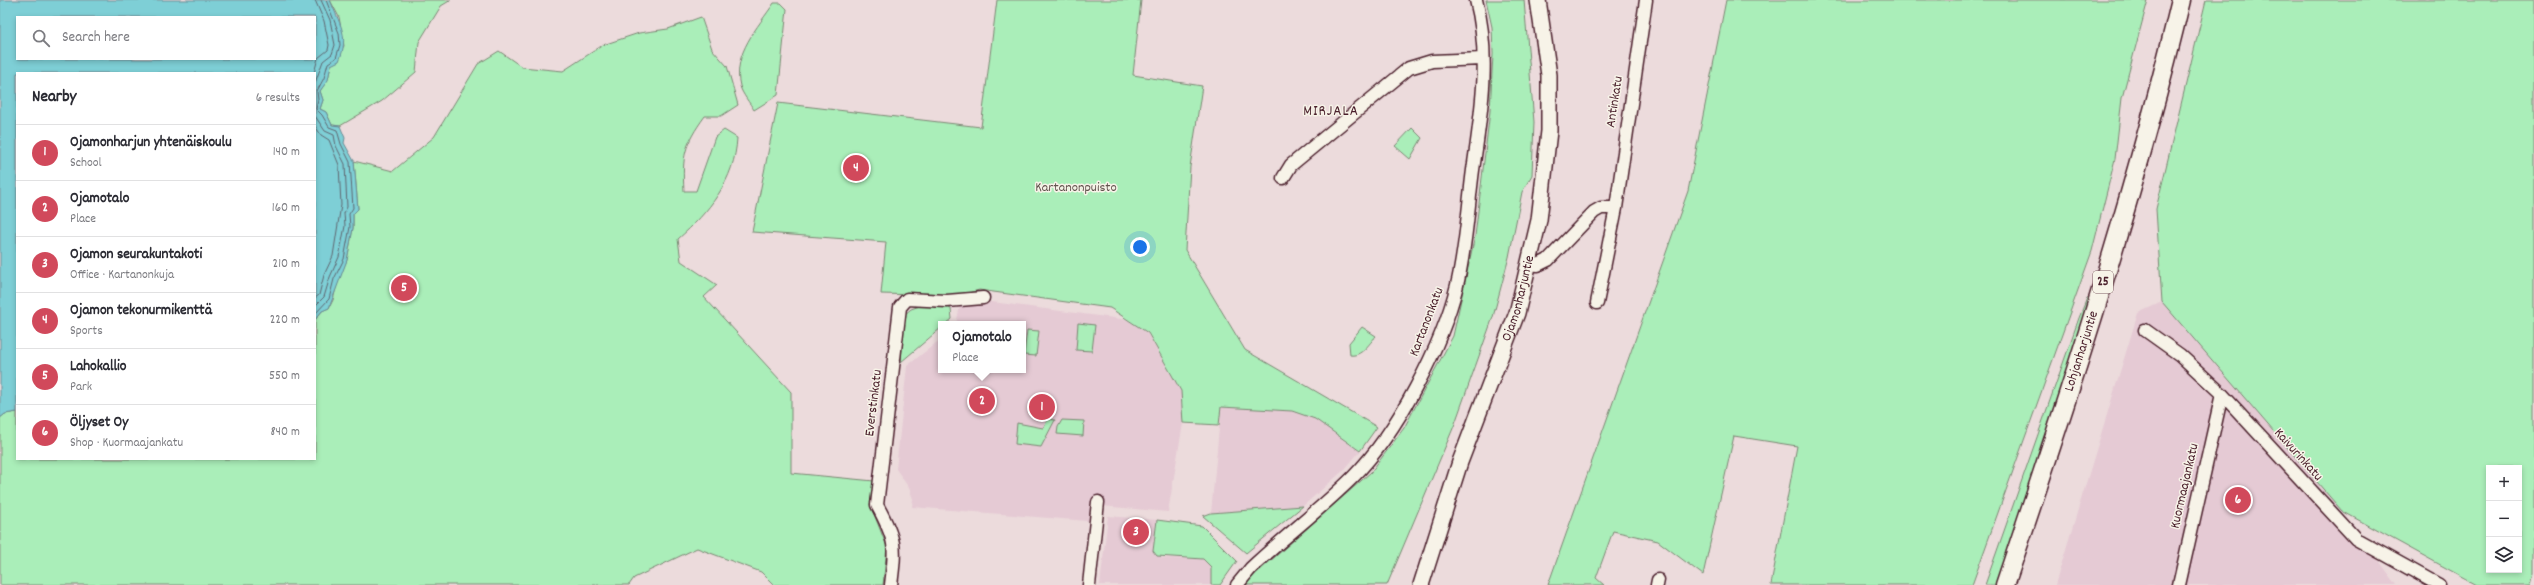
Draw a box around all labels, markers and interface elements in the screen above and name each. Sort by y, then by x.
search box [16,16,316,60]
icon: search [30,27,52,49]
text: Search here [62,27,130,49]
street label: Antinkatu [1601,75,1629,129]
text: Nearby [32,86,76,110]
text: 6 results [256,89,300,108]
district label: MIRJALA [1303,101,1359,123]
text: Ojamonharjun yhtenäiskoulu [70,132,232,154]
text: 1 [44,143,46,162]
text: 140 m [273,143,300,162]
pin: 4 [843,153,869,183]
text: School [70,154,102,173]
park label: Kartanonpuisto [1035,178,1117,198]
text: Ojamotalo [70,188,129,210]
text: 2 [42,199,48,218]
text: 160 m [272,199,300,218]
text: Place [70,210,96,229]
your location [1130,237,1150,257]
text: Ojamon seurakuntakoti [70,244,202,266]
street label: Ojamonharjuntie [1497,253,1540,345]
text: 3 [42,255,48,274]
text: 210 m [272,255,300,274]
text: Office · Kartanonkuja [70,266,174,285]
road number: 25 [2093,271,2113,293]
pin: 5 [391,273,417,303]
street label: Kartanonkatu [1405,285,1449,359]
text: Ojamon tekonurmikenttä [70,300,212,322]
street label: Lohjanharjuntie [2060,309,2104,394]
text: 4 [42,311,48,330]
text: 220 m [270,311,300,330]
popup [938,321,1026,373]
text: Sports [70,322,103,341]
text: Ojamotalo [952,327,1012,349]
text: Place [952,349,978,368]
text: Lahokallio [70,356,126,378]
text: 5 [42,367,48,386]
text: 550 m [269,367,300,386]
street label: Everstinkatu [860,368,888,438]
text: Park [70,378,92,397]
pin: 2 [969,386,995,416]
pin: 1 [1029,392,1055,422]
text: Öljyset Oy [70,412,128,434]
text: 6 [42,423,48,442]
text: 840 m [270,423,300,442]
street label: Kaivurinkatu [2269,424,2327,486]
text: Shop · Kuormaajankatu [70,434,183,453]
street label: Kuormaajankatu [2165,441,2205,531]
map controls [2486,465,2522,573]
button: + [2486,465,2522,501]
pin: 6 [2225,485,2251,515]
button: − [2486,501,2522,537]
pin: 3 [1123,517,1149,547]
button: layers [2486,537,2522,573]

